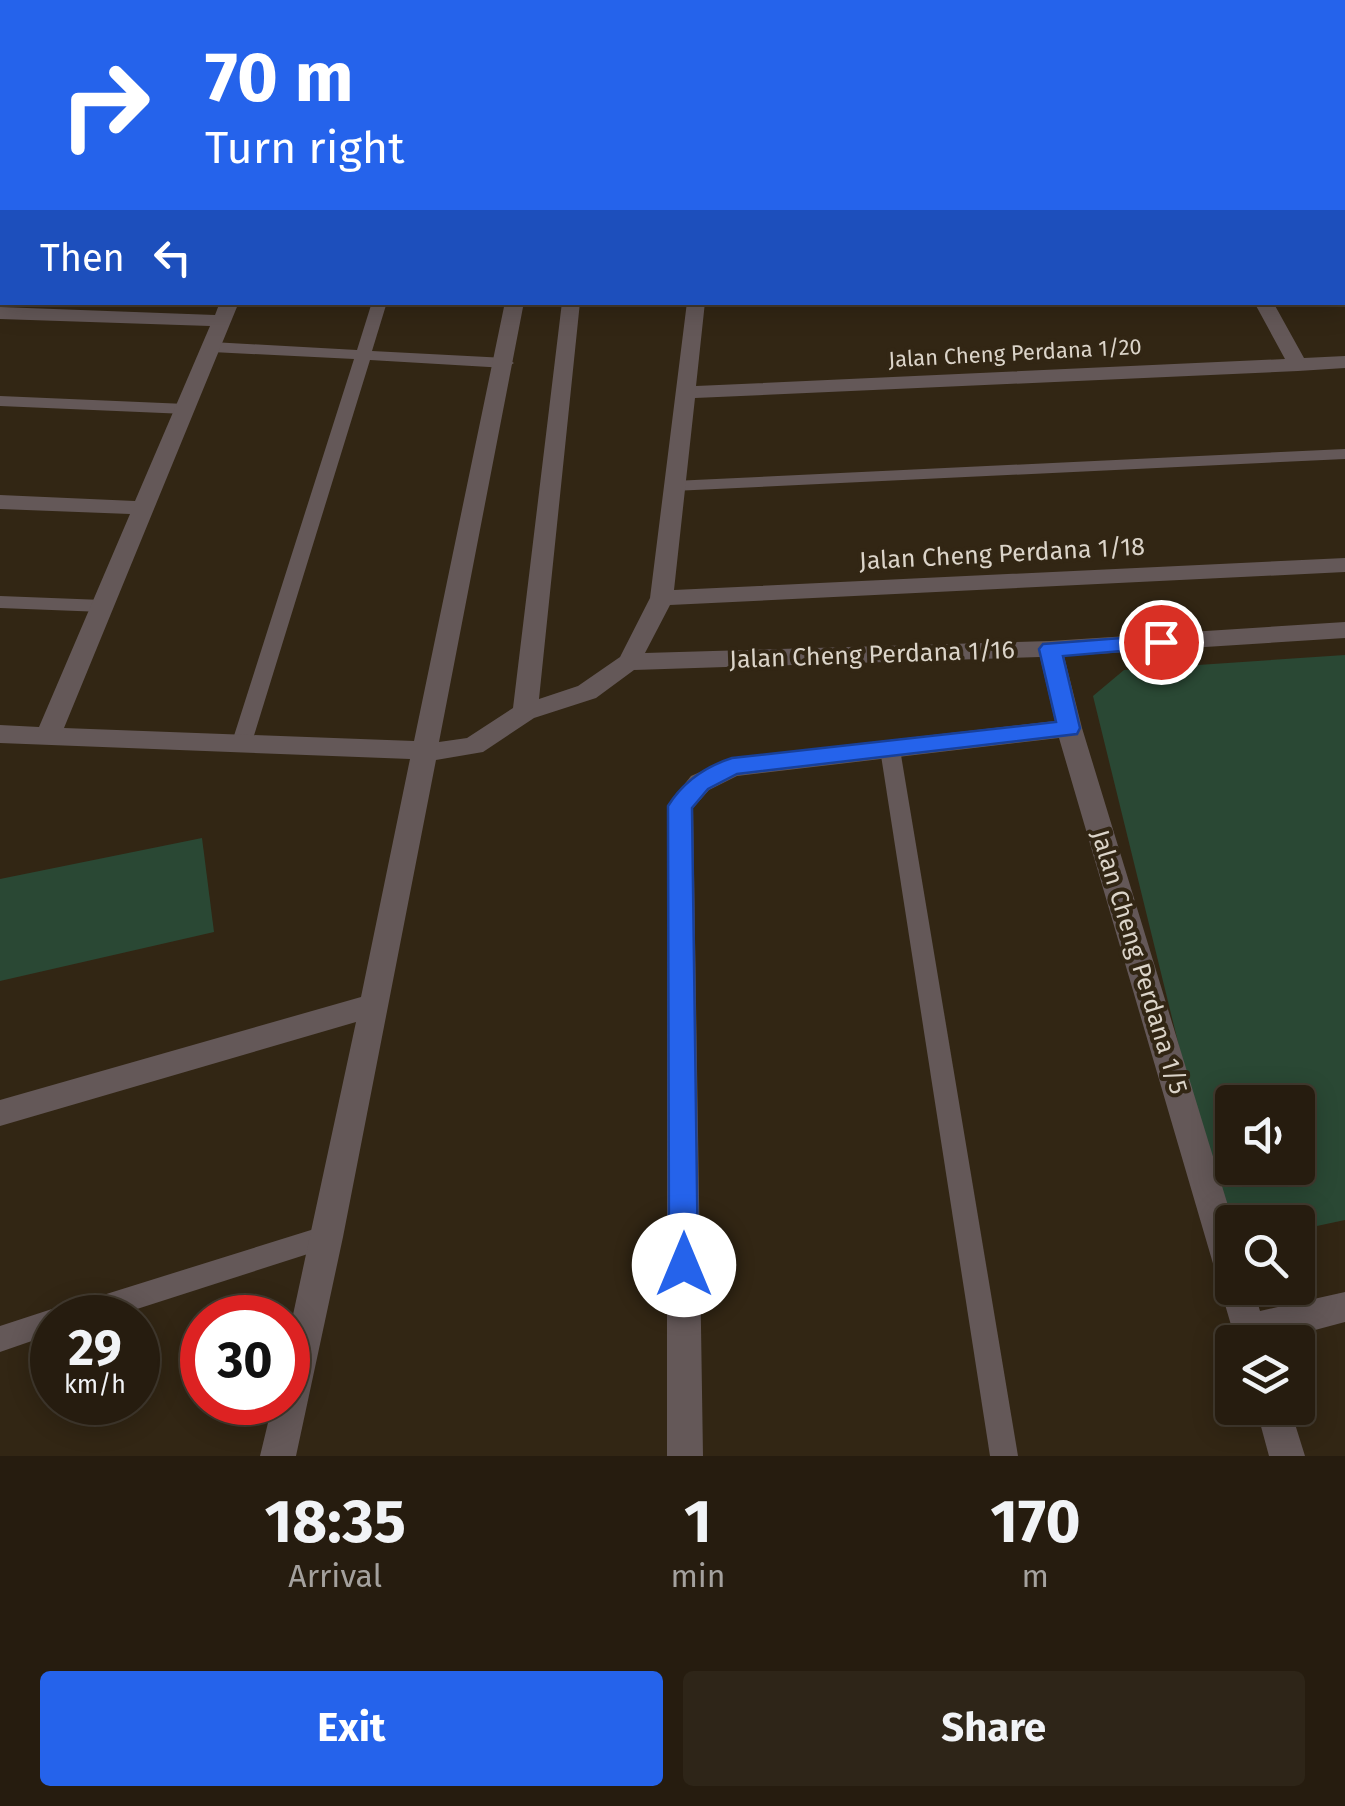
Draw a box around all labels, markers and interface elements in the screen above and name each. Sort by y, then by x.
text: 70 m [205,36,354,120]
icon: right [40,40,170,170]
text: Turn right [205,121,404,175]
icon: left [145,230,200,285]
text: Then [40,235,125,281]
street label: Jalan Cheng Perdana 1/20 [888,333,1142,373]
street label: Jalan Cheng Perdana 1/18 [858,532,1146,576]
pin [1119,600,1204,685]
icon: arrive [1134,615,1189,670]
street label: Jalan Cheng Perdana 1/16 [729,635,1015,675]
street label: Jalan Cheng Perdana 1/5 [1084,826,1194,1098]
map controls [1215,1085,1315,1425]
button: sound [1215,1085,1315,1185]
button: search [1215,1205,1315,1305]
position arrow [632,1213,736,1317]
speed limit sign: 30 [180,1295,310,1425]
text: 29 [68,1318,122,1378]
button: layers [1215,1325,1315,1425]
text: km/h [64,1370,126,1400]
text: 18:35 [265,1486,406,1558]
text: 1 [684,1486,712,1558]
text: 170 [990,1486,1081,1558]
text: Arrival [288,1557,382,1595]
text: min [670,1557,726,1595]
text: m [1022,1557,1049,1595]
button: Exit [40,1671,663,1786]
button: Share [683,1671,1305,1786]

